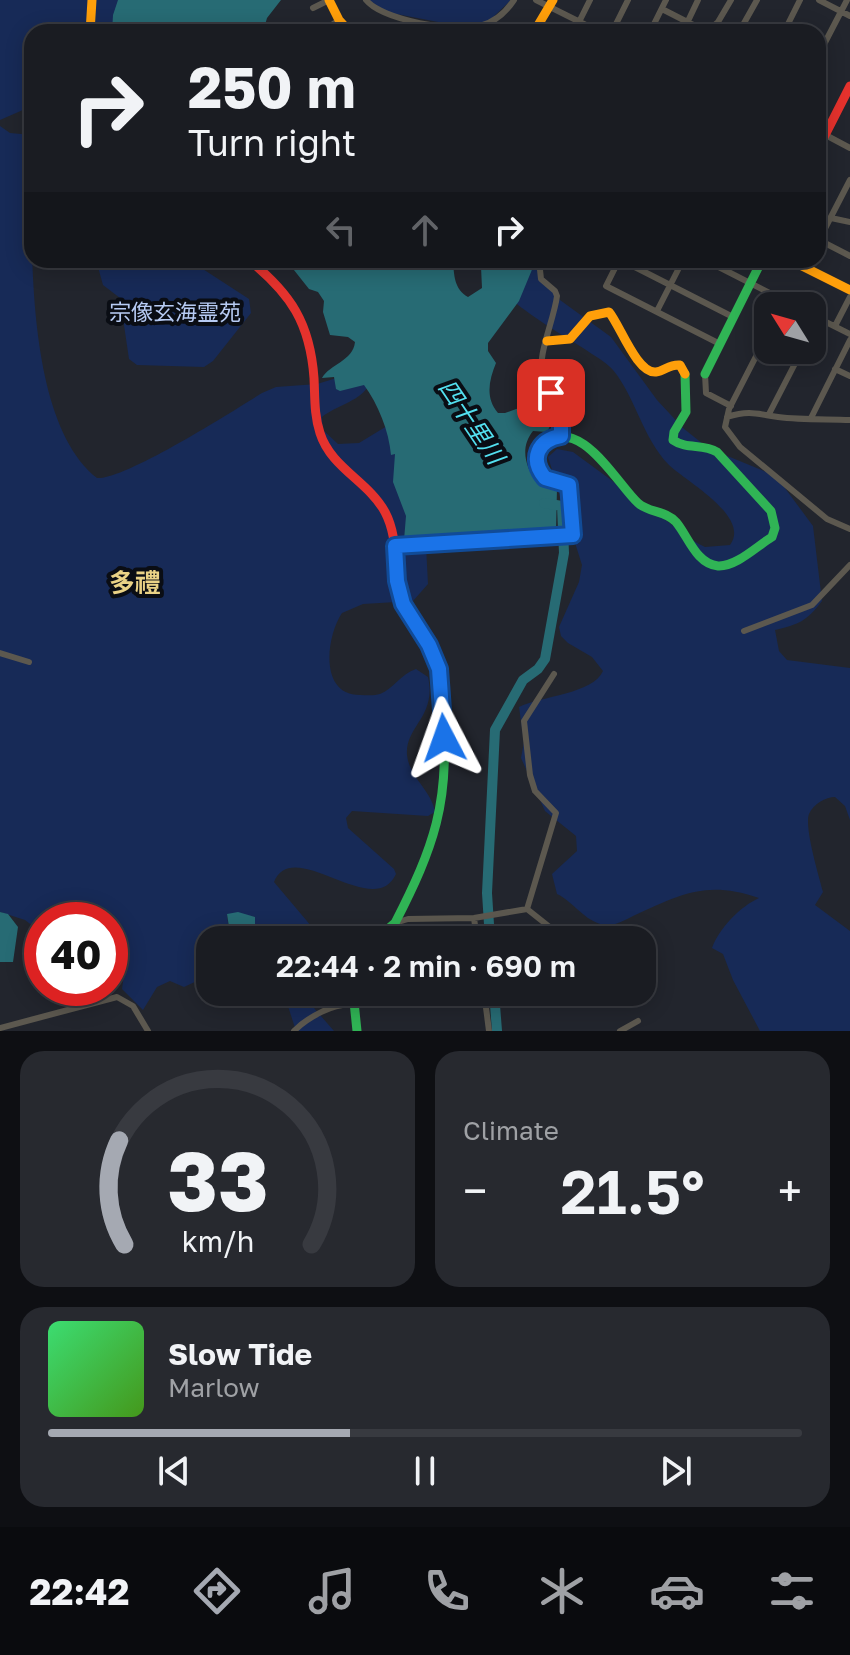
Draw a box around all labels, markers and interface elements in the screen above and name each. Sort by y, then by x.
text: 250 m [188,53,356,120]
icon: right [56,56,160,160]
text: Turn right [188,121,356,164]
icon: left [319,208,363,252]
icon: ahead [403,208,447,252]
icon: right [487,208,531,252]
north arrow [754,292,826,364]
map controls [754,292,826,364]
park label: 宗像玄海霊苑 [109,298,241,325]
pin [517,359,585,427]
icon: arrive [529,371,573,415]
water label: 四十里川 [433,373,513,472]
district label: 多禮 [109,567,161,598]
position arrow [402,696,486,780]
speed limit sign: 40 [24,902,128,1006]
text: 22:44 · 2 min · 690 m [276,948,576,984]
text: Climate [463,1115,559,1146]
text: 33 [167,1129,268,1229]
text: 21.5° [560,1155,705,1227]
text: − [463,1164,487,1217]
text: + [778,1164,802,1217]
text: km/h [181,1224,254,1258]
text: Slow Tide [168,1336,312,1372]
text: Marlow [168,1372,260,1403]
icon: previous [152,1449,196,1493]
icon: pause [403,1449,447,1493]
icon: next [654,1449,698,1493]
icon: directions [189,1563,245,1619]
icon: music [304,1563,360,1619]
icon: phone [419,1563,475,1619]
icon: climate [534,1563,590,1619]
icon: car [649,1563,705,1619]
icon: filters [764,1563,820,1619]
text: 22:42 [30,1570,129,1613]

